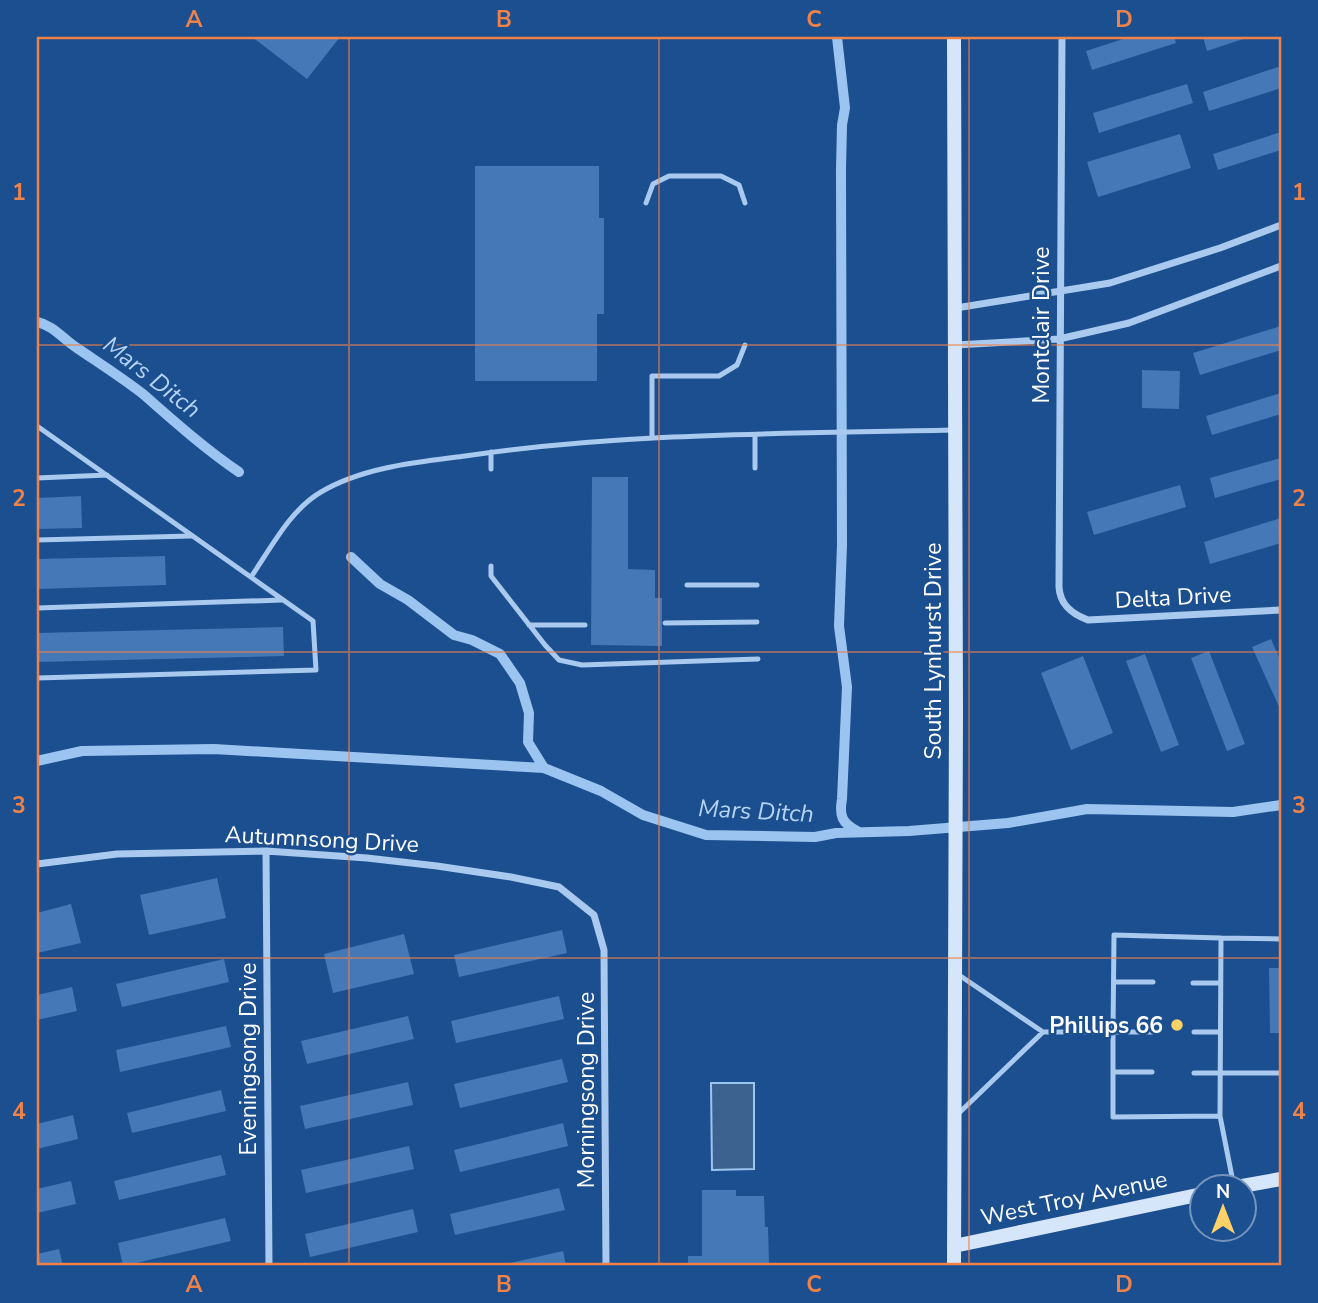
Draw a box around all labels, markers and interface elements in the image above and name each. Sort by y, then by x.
text: A [185,4,203,35]
text: B [496,4,512,35]
text: C [806,4,822,35]
text: D [1115,4,1133,35]
text: 1 [12,177,26,208]
text: 1 [1292,177,1306,208]
street label: Montclair Drive [1026,246,1057,404]
water label: Mars Ditch [97,329,207,425]
text: 2 [12,483,26,514]
text: 2 [1292,483,1306,514]
street label: South Lynhurst Drive [918,543,949,759]
street label: Delta Drive [1114,579,1232,616]
text: 3 [12,790,26,821]
text: 3 [1292,790,1306,821]
water label: Mars Ditch [697,792,815,830]
street label: Autumnsong Drive [224,819,420,860]
street label: Eveningsong Drive [233,963,264,1155]
street label: Morningsong Drive [571,992,602,1188]
place label: Phillips 66 [1049,1010,1163,1041]
marker: Phillips 66 [1169,1017,1185,1033]
text: 4 [12,1096,26,1127]
text: 4 [1292,1096,1306,1127]
street label: West Troy Avenue [978,1164,1170,1233]
north arrow [1188,1174,1258,1244]
text: N [1216,1179,1230,1205]
text: A [185,1269,203,1300]
text: B [496,1269,512,1300]
text: C [806,1269,822,1300]
text: D [1115,1269,1133,1300]

